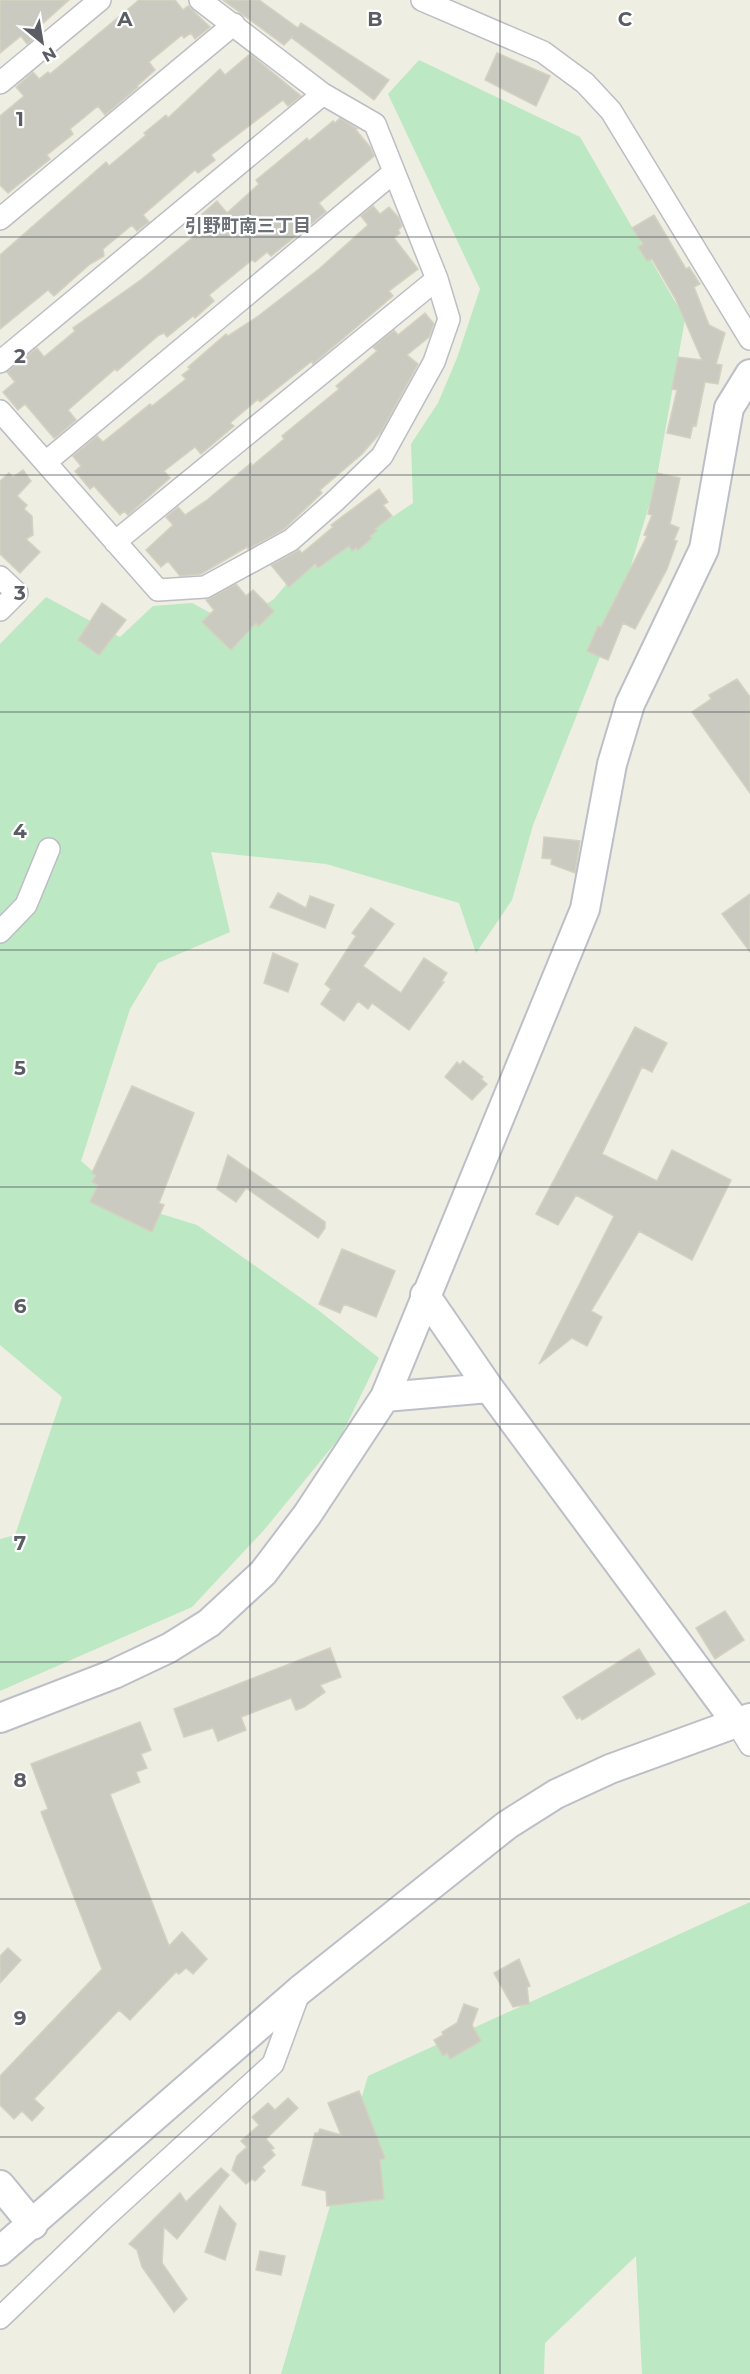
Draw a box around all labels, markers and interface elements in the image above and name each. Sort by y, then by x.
text: A [116,7,133,31]
text: B [367,7,383,31]
text: C [618,7,633,31]
north arrow [12,12,72,72]
text: N [39,43,60,66]
text: 1 [16,107,24,131]
district label: 引野町南三丁目 [185,215,311,237]
text: 2 [14,344,26,368]
text: 3 [13,581,26,605]
text: 4 [13,819,27,843]
text: 5 [14,1056,26,1080]
text: 6 [14,1294,27,1318]
text: 7 [14,1531,26,1555]
text: 8 [13,1768,27,1792]
text: 9 [14,2006,26,2030]

